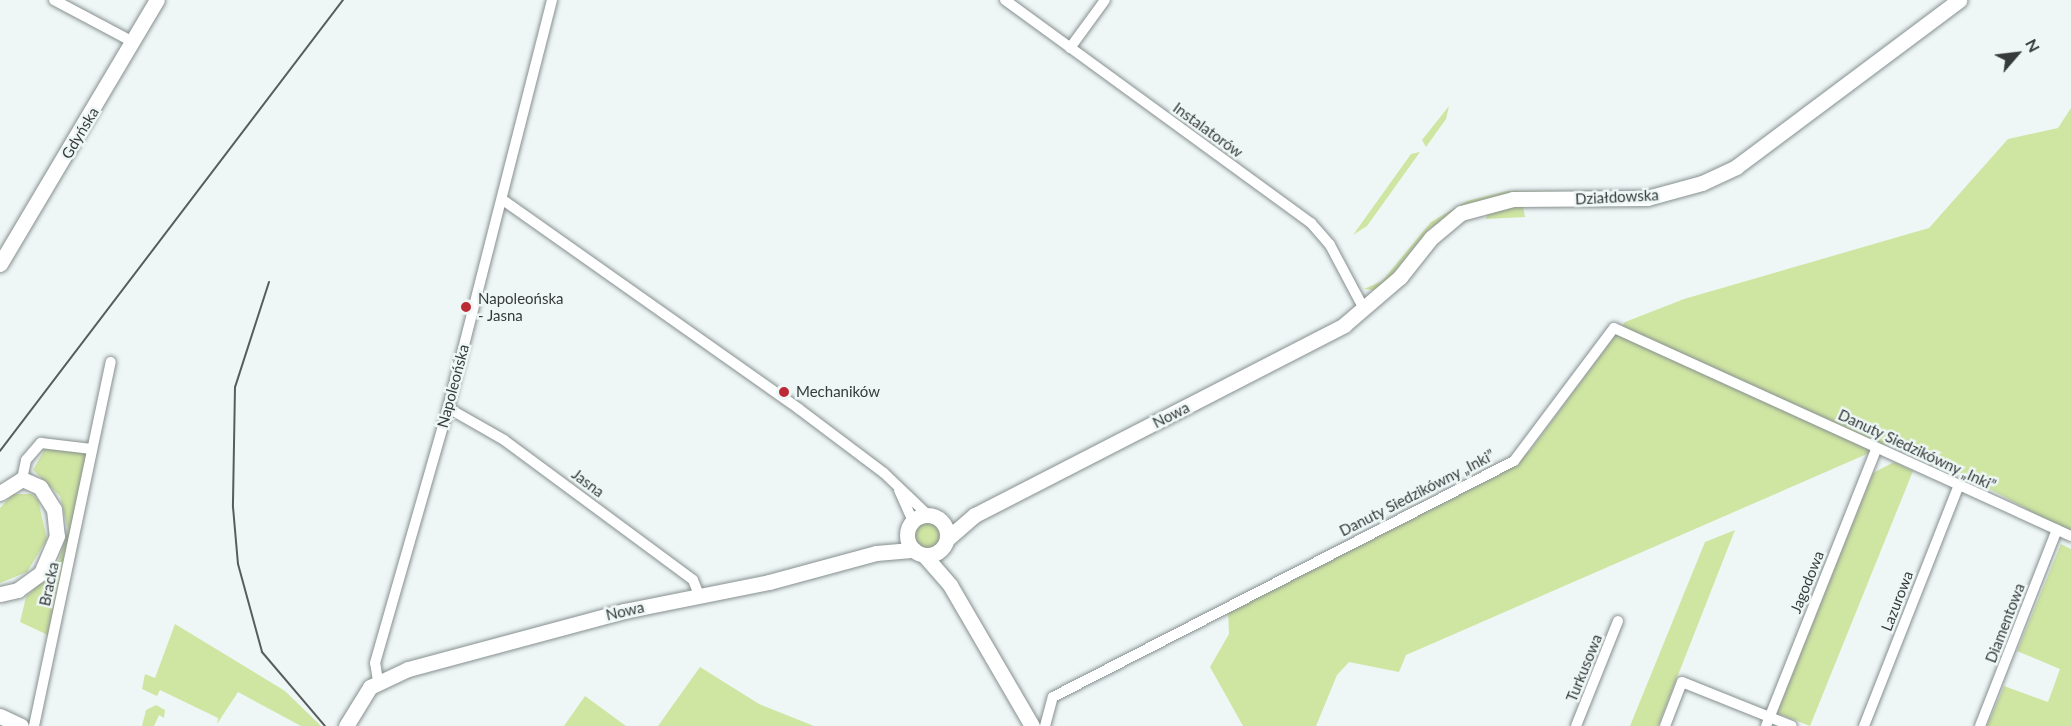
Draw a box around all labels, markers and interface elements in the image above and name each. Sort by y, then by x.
north arrow [1987,24,2047,84]
text: N [2022,35,2045,55]
street label: Instalatorów [1170,99,1246,161]
street label: Gdyńska [58,104,102,162]
street label: Działdowska [1575,186,1659,208]
place label: Napoleońska - Jasna [478,289,563,324]
marker: Napoleońska - Jasna [459,300,473,314]
street label: Napoleońska [433,342,473,430]
place label: Mechaników [796,383,880,401]
marker: Mechaników [777,385,791,399]
street label: Nowa [1150,398,1192,432]
street label: Danuty Siedzikówny „Inki” [1835,405,1999,495]
street label: Danuty Siedzikówny „Inki” [1336,446,1498,540]
street label: Jasna [568,465,608,501]
street label: Jagodowa [1786,548,1828,616]
street label: Bracka [36,560,62,608]
street label: Lazurowa [1877,568,1917,634]
street label: Diamentowa [1982,581,2028,665]
street label: Nowa [604,598,646,624]
street label: Turkusowa [1562,632,1606,704]

